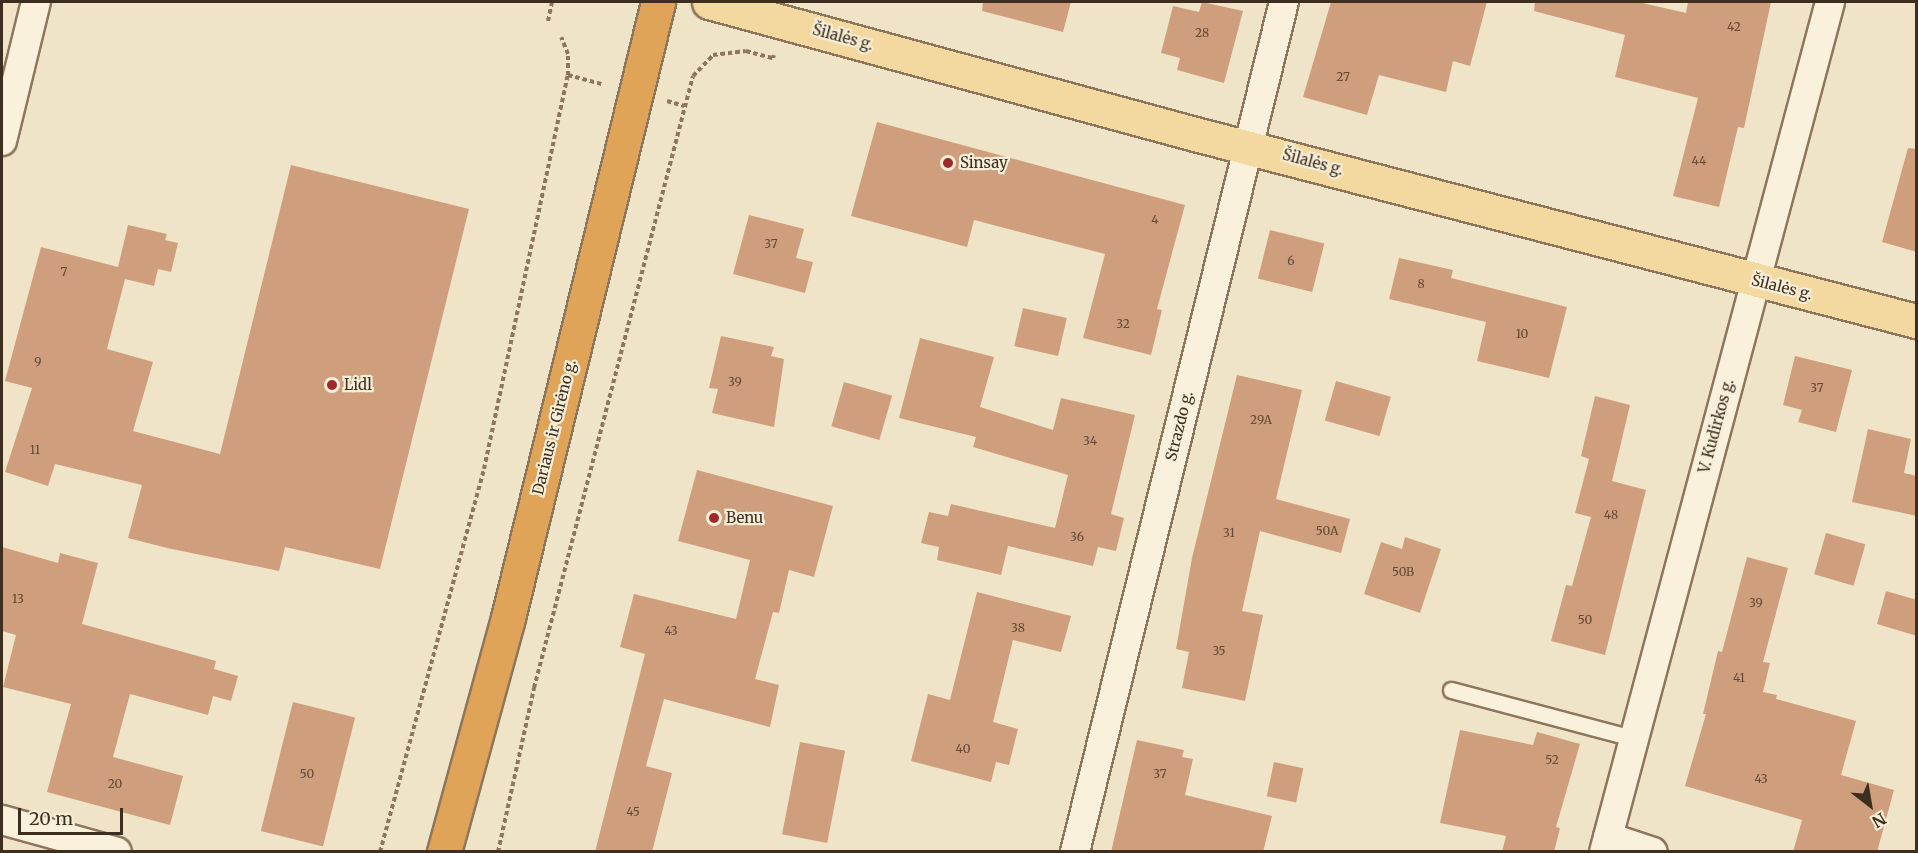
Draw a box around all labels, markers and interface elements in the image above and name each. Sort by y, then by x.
street label: Šilalės g. [811,20,875,54]
house number: 42 [1727,20,1741,34]
house number: 28 [1195,26,1209,40]
house number: 27 [1336,70,1350,84]
street label: Šilalės g. [1281,145,1345,179]
place label: Sinsay [960,154,1008,172]
house number: 44 [1692,154,1706,168]
marker: Sinsay [941,156,955,170]
house number: 4 [1151,213,1159,227]
house number: 37 [764,237,778,251]
house number: 6 [1287,254,1295,268]
house number: 7 [61,265,67,279]
street label: Šilalės g. [1750,271,1814,303]
house number: 8 [1417,277,1425,291]
house number: 32 [1116,317,1130,331]
house number: 10 [1516,327,1528,341]
house number: 9 [34,355,42,369]
street label: Dariaus ir Girėno g. [528,357,580,497]
house number: 39 [728,375,742,389]
place label: Lidl [344,376,372,394]
street label: V. Kudirkos g. [1695,377,1737,475]
marker: Lidl [325,378,339,392]
house number: 37 [1810,381,1824,395]
street label: Strazdo g. [1162,389,1196,463]
house number: 29A [1250,413,1272,427]
house number: 34 [1083,434,1097,448]
house number: 11 [30,443,40,457]
house number: 48 [1604,508,1618,522]
place label: Benu [726,509,763,527]
marker: Benu [707,511,721,525]
house number: 50A [1316,524,1338,538]
house number: 31 [1223,526,1235,540]
house number: 36 [1070,530,1084,544]
house number: 50B [1392,565,1414,579]
house number: 13 [12,592,24,606]
house number: 39 [1749,596,1763,610]
house number: 50 [1578,613,1592,627]
house number: 38 [1011,621,1025,635]
house number: 43 [664,624,678,638]
house number: 35 [1212,644,1226,658]
house number: 41 [1733,671,1745,685]
house number: 40 [956,742,970,756]
house number: 52 [1545,753,1559,767]
house number: 50 [300,767,314,781]
house number: 37 [1153,767,1167,781]
house number: 43 [1754,772,1768,786]
north arrow [1840,775,1900,835]
house number: 20 [108,777,122,791]
scale bar [21,796,126,834]
house number: 45 [626,805,640,819]
text: 20 m [29,807,73,830]
text: N [1869,809,1890,832]

